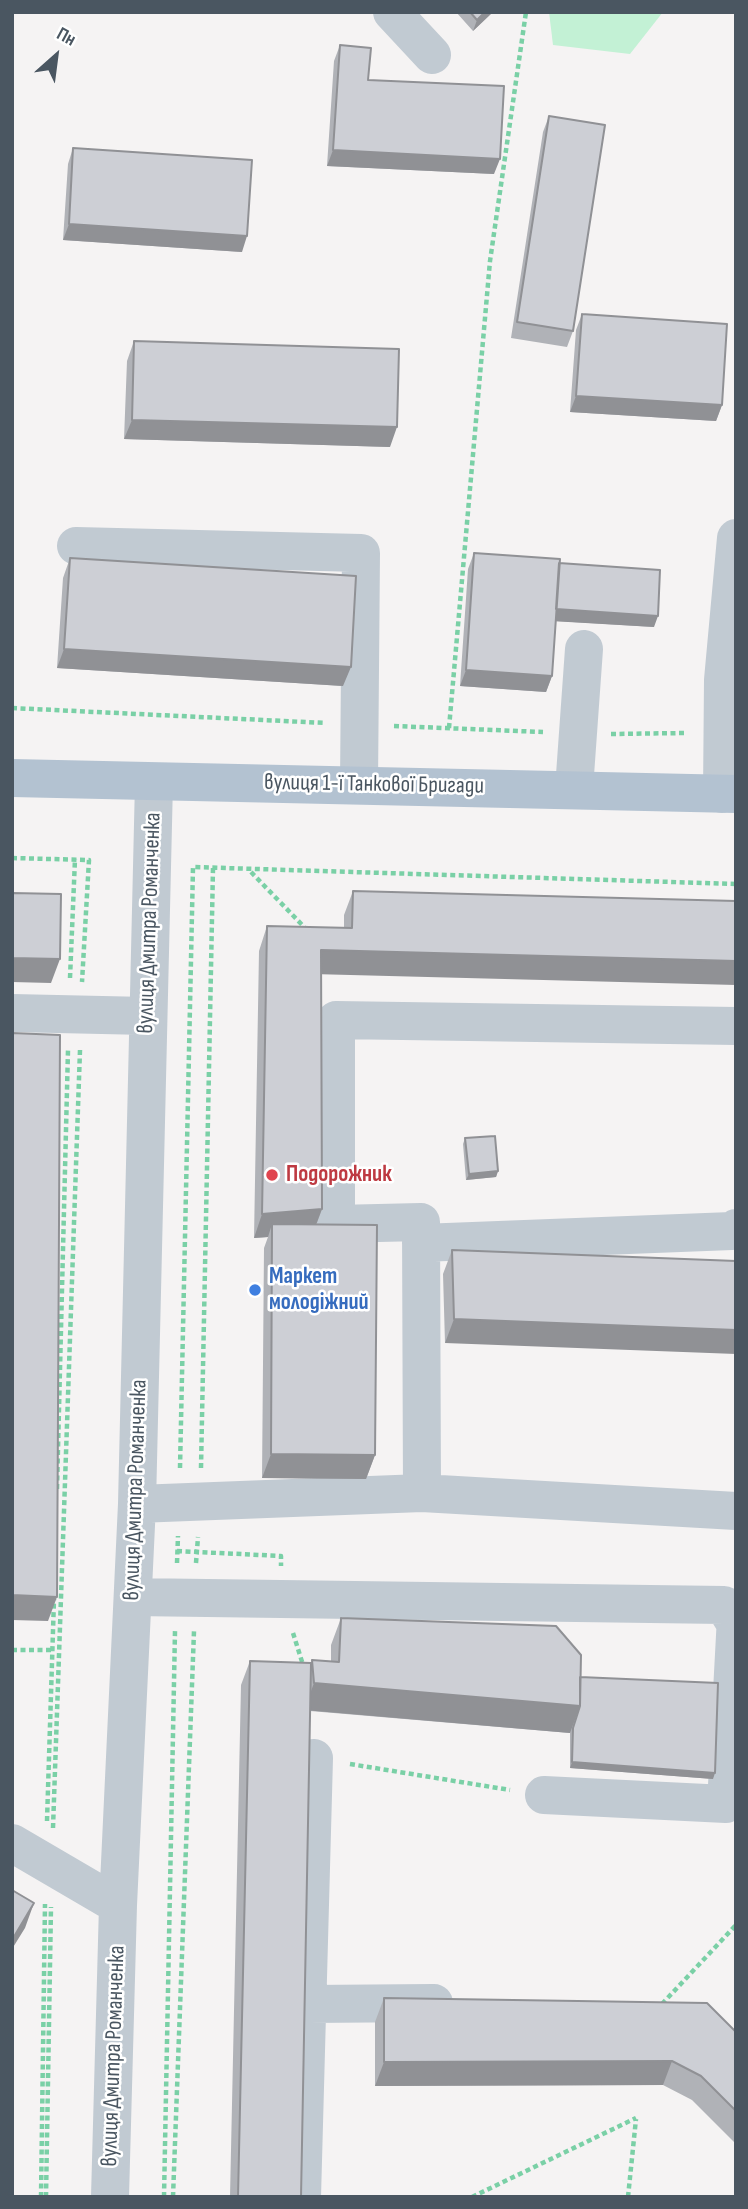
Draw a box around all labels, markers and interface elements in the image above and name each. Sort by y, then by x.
north arrow [21,21,91,91]
text: Пн [53,23,80,51]
street label: вулиця 1-ї Танкової Бригади [264,769,484,801]
street label: вулиця Дмитра Романченка [132,812,168,1034]
place label: Подорожник [286,1161,392,1189]
marker: Подорожник [264,1167,280,1183]
place label: Маркет молодіжний [269,1263,369,1317]
marker: Маркет молодіжний [247,1282,263,1298]
street label: вулиця Дмитра Романченка [118,1379,154,1601]
street label: вулиця Дмитра Романченка [96,1945,132,2167]

